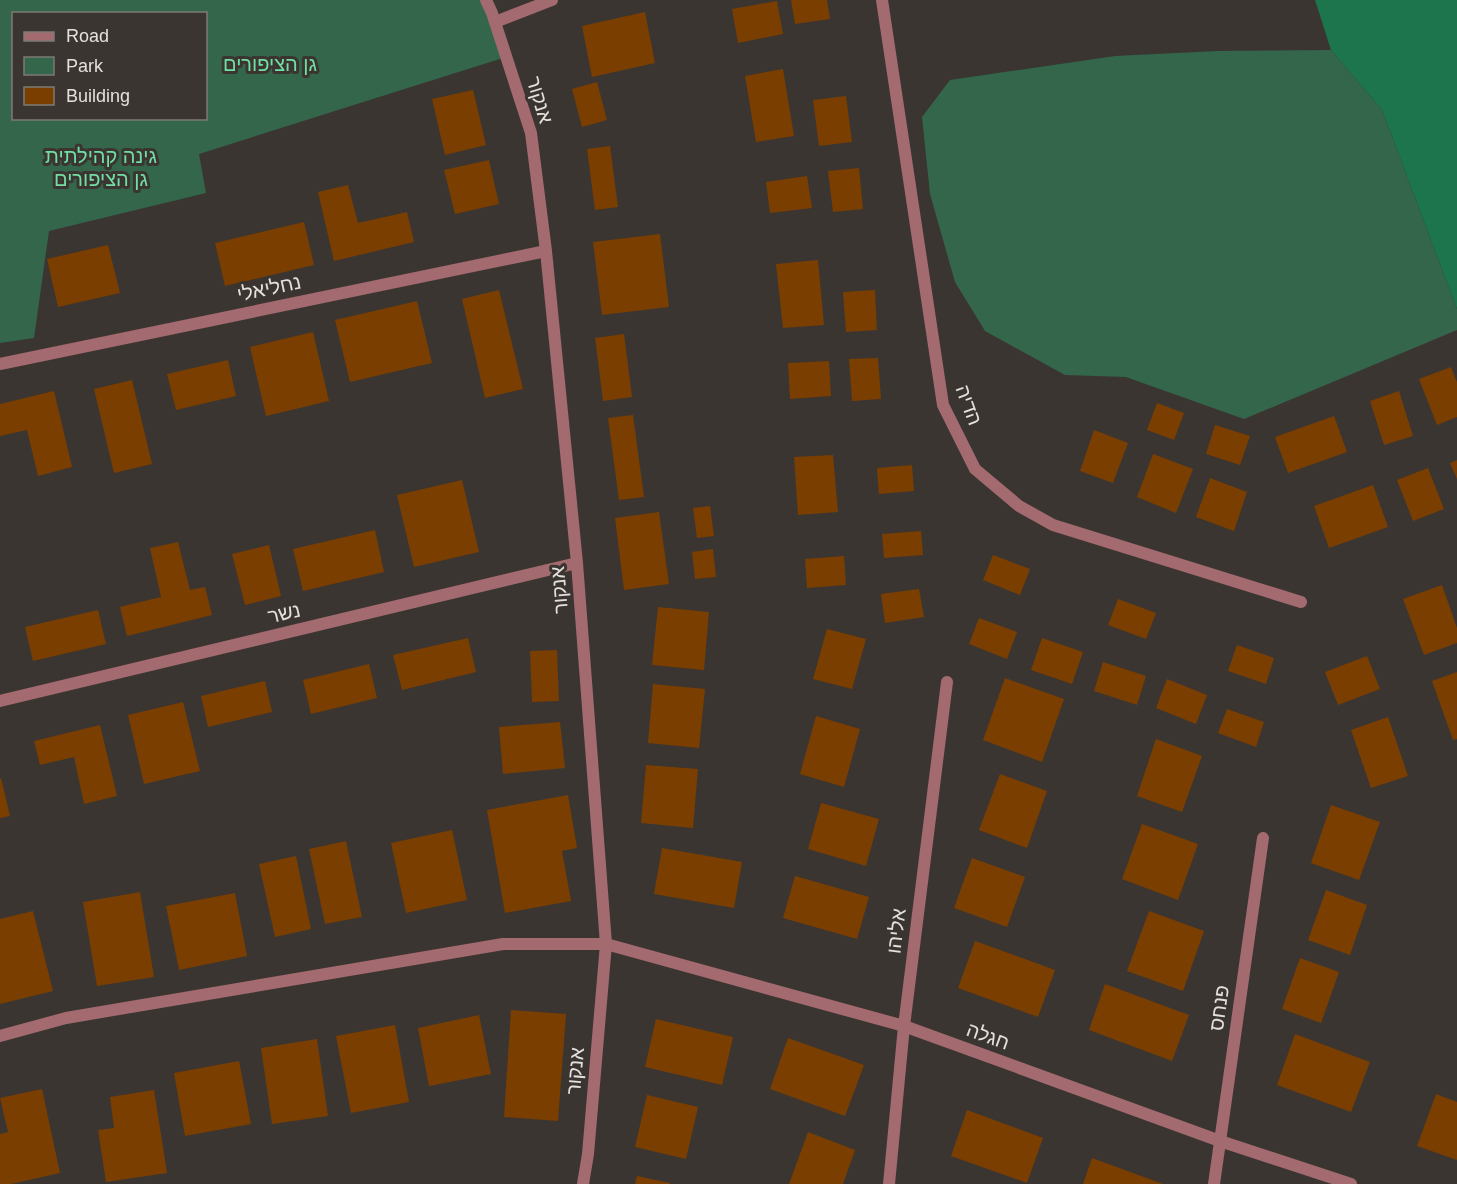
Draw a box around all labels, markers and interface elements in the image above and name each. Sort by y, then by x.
legend [12,12,207,120]
text: Road [66,26,109,46]
park label: גן הציפורים [223,53,317,75]
text: Park [66,56,104,76]
street label: אנקור [523,74,558,126]
text: Building [66,86,130,106]
park label: גינה קהילתית גן הציפורים [45,145,157,190]
street label: נחליאלי [235,271,303,305]
street label: הדיה [952,382,986,428]
street label: אנקור [546,565,572,615]
street label: נשר [266,599,302,627]
street label: אליהו [882,907,910,955]
street label: פנחס [1205,984,1233,1032]
street label: חגלה [964,1018,1012,1054]
street label: אנקור [562,1046,588,1096]

